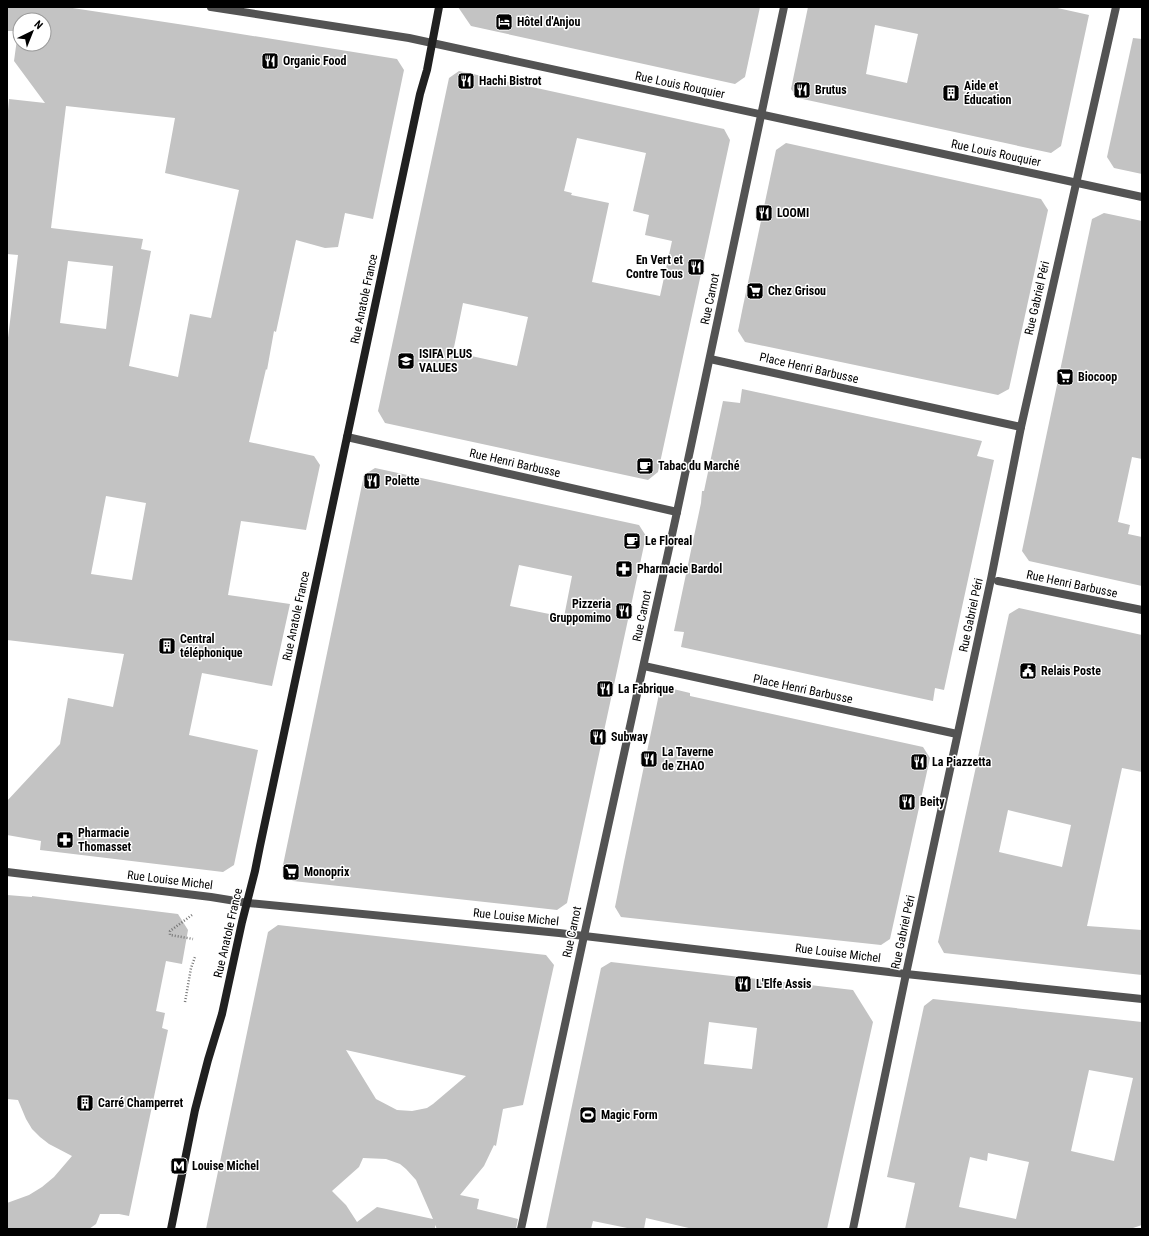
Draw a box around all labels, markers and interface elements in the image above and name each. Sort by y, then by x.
north arrow [12,12,52,52]
hotel icon: Hôtel d'Anjou [494,12,514,32]
place label: Hôtel d'Anjou [517,15,580,29]
text: N [32,18,46,32]
restaurant icon: Organic Food [260,51,280,71]
place label: Organic Food [283,54,347,68]
street label: Rue Louis Rouquier [634,69,726,101]
restaurant icon: Hachi Bistrot [456,71,476,91]
place label: Hachi Bistrot [479,74,542,88]
place label: Aide et Éducation [964,79,1011,107]
restaurant icon: Brutus [792,80,812,100]
place label: Brutus [815,83,847,97]
building icon: Aide et Éducation [941,83,961,103]
street label: Rue Louis Rouquier [950,137,1042,169]
restaurant icon: LOOMI [754,203,774,223]
place label: LOOMI [777,206,809,220]
street label: Rue Anatole France [348,252,380,345]
place label: En Vert et Contre Tous [626,253,684,281]
restaurant icon: En Vert et Contre Tous [686,257,706,277]
street label: Rue Gabriel Péri [1022,260,1052,336]
street label: Rue Carnot [698,272,722,326]
supermarket icon: Chez Grisou [745,281,765,301]
place label: Chez Grisou [768,284,826,298]
place label: ISIFA PLUS VALUES [419,347,473,375]
street label: Place Henri Barbusse [758,350,860,386]
school or university icon: ISIFA PLUS VALUES [396,351,416,371]
supermarket icon: Biocoop [1055,367,1075,387]
place label: Biocoop [1078,370,1117,384]
street label: Rue Henri Barbusse [468,446,562,480]
cafe icon: Tabac du Marché [635,456,655,476]
place label: Tabac du Marché [658,459,740,473]
restaurant icon: Polette [362,471,382,491]
place label: Polette [385,474,420,488]
cafe icon: Le Floreal [622,531,642,551]
place label: Le Floreal [645,534,692,548]
pharmacy icon: Pharmacie Bardol [614,559,634,579]
place label: Pharmacie Bardol [637,562,722,576]
street label: Rue Henri Barbusse [1025,568,1119,601]
street label: Rue Anatole France [280,569,312,662]
street label: Rue Gabriel Péri [956,577,986,653]
street label: Rue Carnot [630,589,654,643]
place label: Pizzeria Gruppomimo [549,597,611,625]
restaurant icon: Pizzeria Gruppomimo [614,601,634,621]
place label: Central téléphonique [180,632,243,660]
building icon: Central téléphonique [157,636,177,656]
public building icon: Relais Poste [1018,661,1038,681]
place label: Relais Poste [1041,664,1101,678]
street label: Place Henri Barbusse [752,672,854,706]
restaurant icon: La Fabrique [595,679,615,699]
place label: La Fabrique [618,682,674,696]
restaurant icon: Subway [588,727,608,747]
place label: Subway [611,730,648,744]
place label: La Taverne de ZHAO [662,745,714,773]
restaurant icon: La Taverne de ZHAO [639,749,659,769]
restaurant icon: La Piazzetta [909,752,929,772]
place label: La Piazzetta [932,755,992,769]
restaurant icon: Beity [897,792,917,812]
place label: Beity [920,795,945,809]
place label: Pharmacie Thomasset [78,826,132,854]
pharmacy icon: Pharmacie Thomasset [55,830,75,850]
supermarket icon: Monoprix [281,862,301,882]
place label: Monoprix [304,865,350,879]
street label: Rue Louise Michel [126,868,214,892]
street label: Rue Anatole France [211,887,245,979]
street label: Rue Gabriel Péri [888,894,918,970]
street label: Rue Carnot [560,905,584,959]
street label: Rue Louise Michel [472,906,560,928]
street label: Rue Louise Michel [794,941,882,965]
restaurant icon: L'Elfe Assis [733,974,753,994]
place label: L'Elfe Assis [756,977,812,991]
building icon: Carré Champerret [75,1093,95,1113]
place label: Carré Champerret [98,1096,183,1110]
sports icon: Magic Form [578,1105,598,1125]
place label: Magic Form [601,1108,658,1122]
metro station icon: Louise Michel [169,1156,189,1176]
place label: Louise Michel [192,1159,259,1173]

